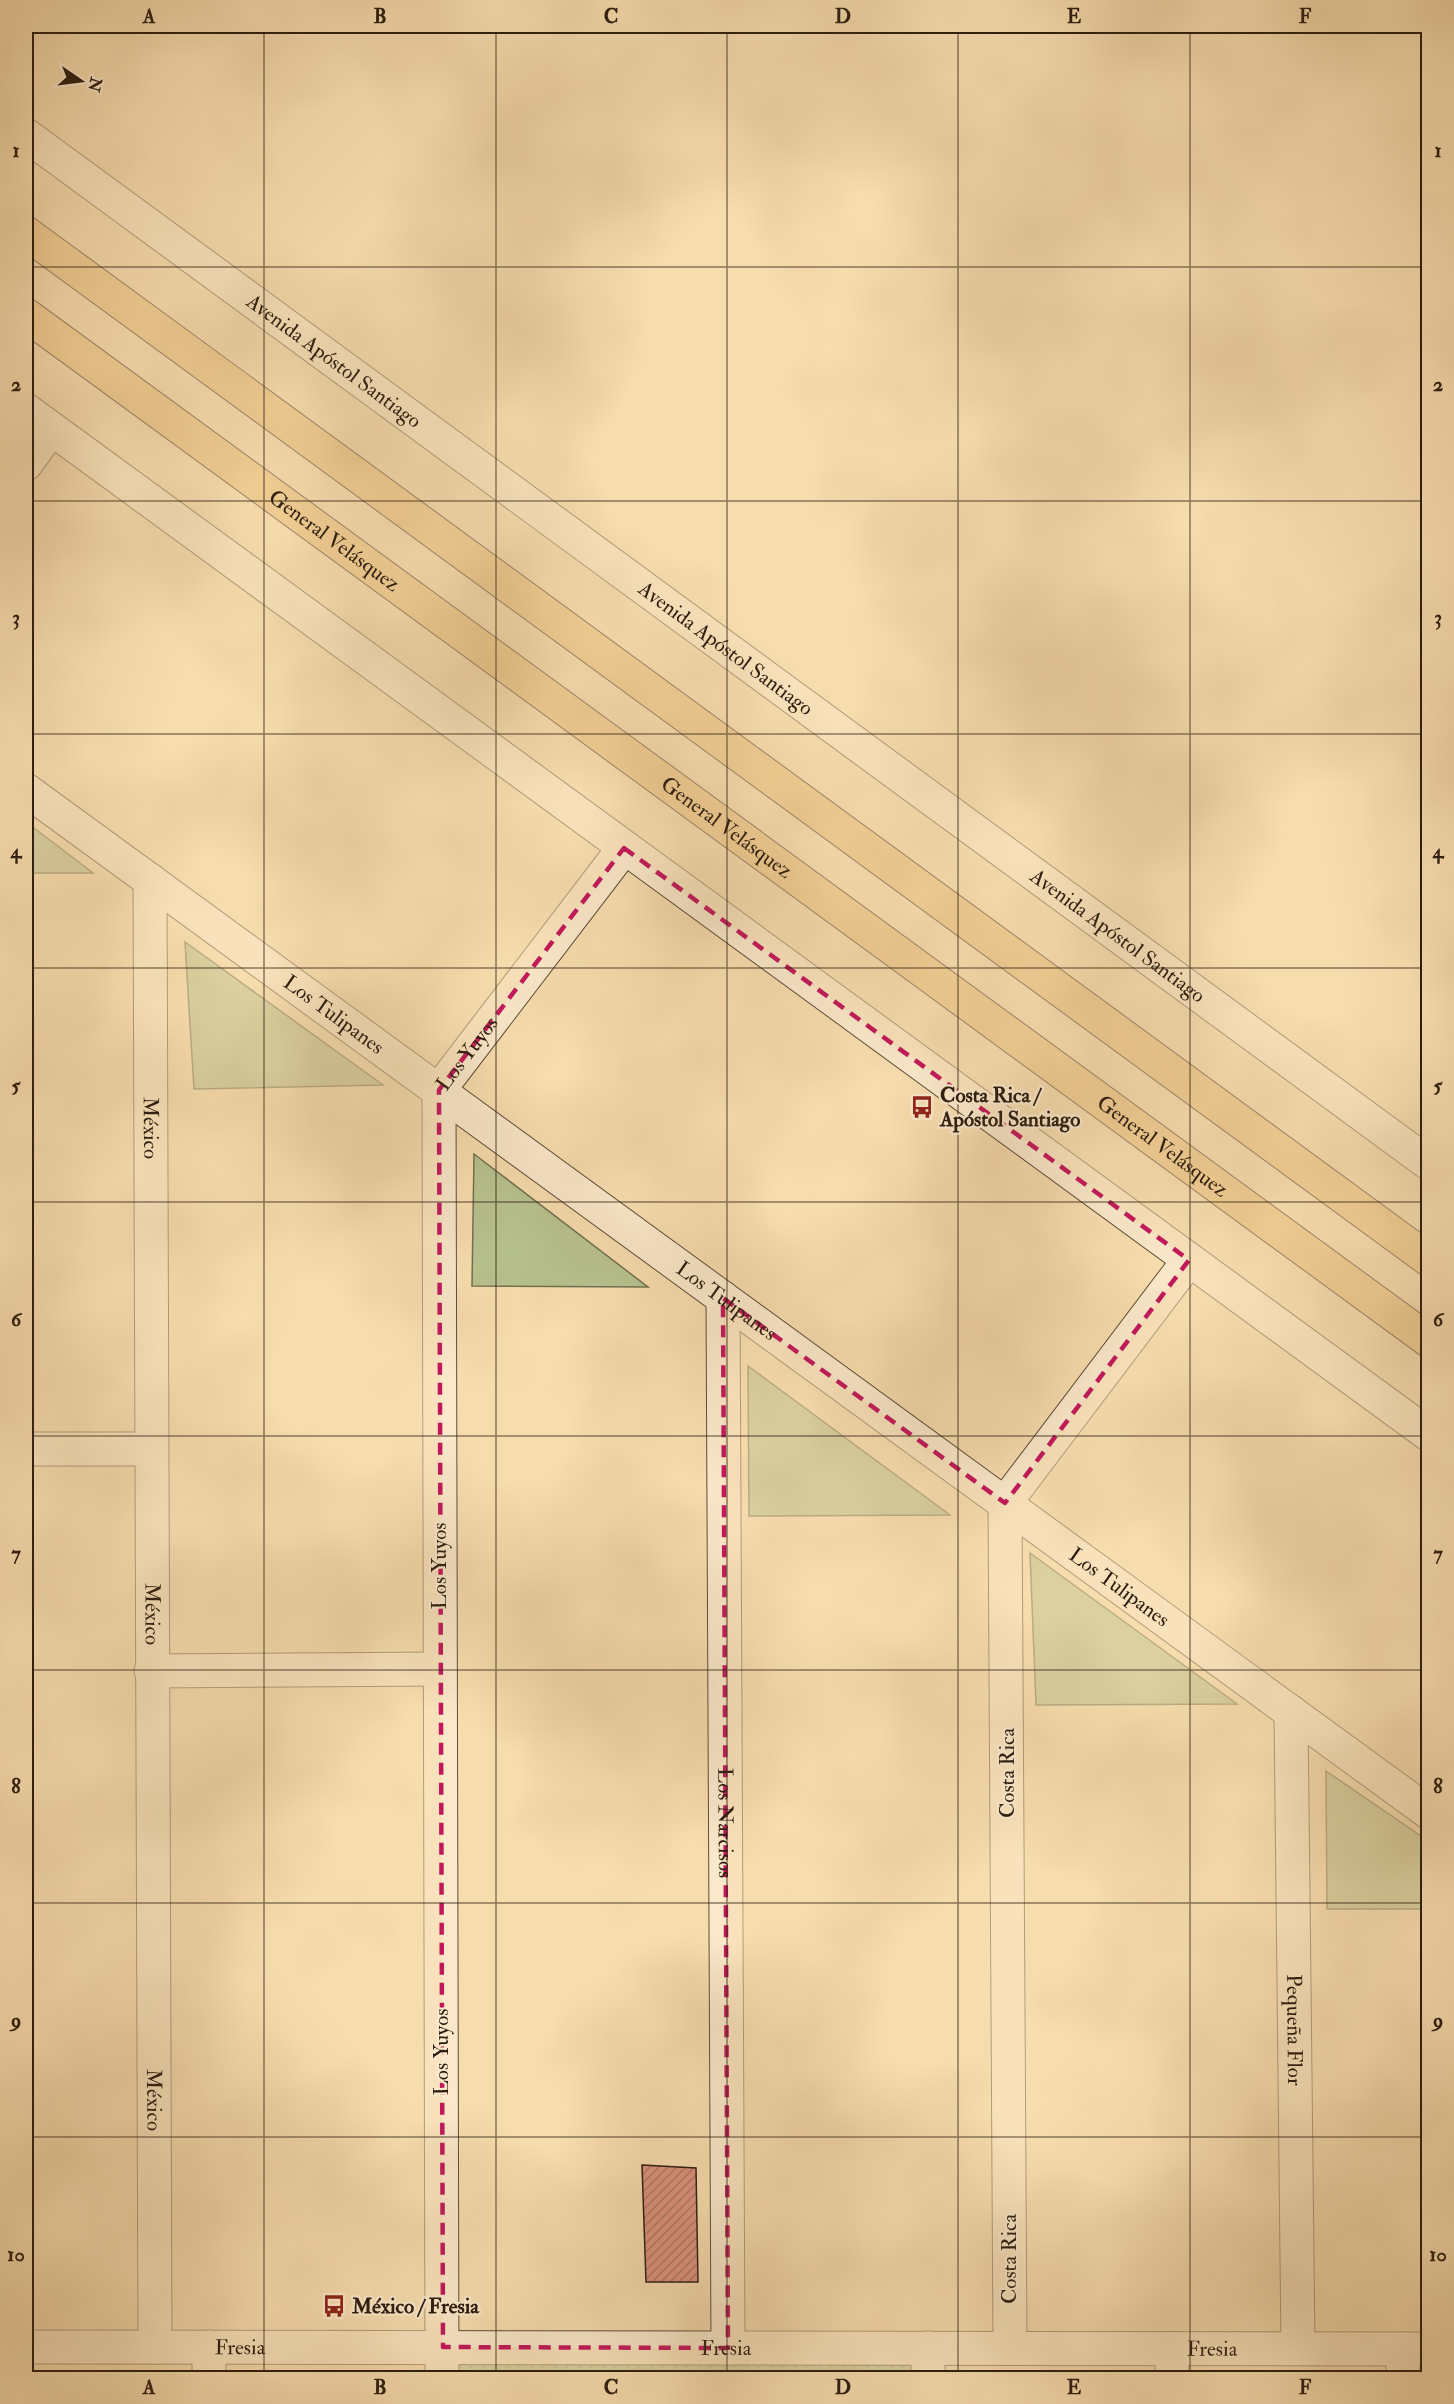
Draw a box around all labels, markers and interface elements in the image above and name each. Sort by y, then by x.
text: A [142,4,156,29]
text: B [373,4,387,29]
text: C [604,4,618,29]
text: D [835,4,851,29]
text: E [1067,4,1082,29]
text: F [1299,4,1312,29]
north arrow [51,51,111,111]
text: N [83,74,106,94]
text: 1 [12,138,20,163]
text: 1 [1434,138,1442,163]
street label: Avenida Apóstol Santiago [240,287,427,434]
text: 2 [11,372,21,397]
text: 2 [1433,372,1443,397]
street label: General Velásquez [263,483,405,597]
street label: Avenida Apóstol Santiago [632,575,819,721]
text: 3 [12,605,20,630]
text: 3 [1434,605,1442,630]
street label: General Velásquez [656,770,798,884]
text: 4 [10,839,23,864]
text: 4 [1432,839,1445,864]
street label: Avenida Apóstol Santiago [1024,862,1211,1009]
street label: Los Tulipanes [278,969,390,1060]
street label: Los Yuyos [430,1011,504,1096]
text: 5 [12,1073,22,1098]
text: 5 [1434,1073,1444,1098]
place label: Costa Rica / Apóstol Santiago [939,1082,1080,1133]
street label: General Velásquez [1092,1089,1234,1203]
bus stop icon: Costa Rica / Apóstol Santiago [909,1094,935,1120]
street label: México [137,1097,164,1159]
street label: Los Tulipanes [671,1255,782,1346]
text: 6 [11,1307,23,1332]
text: 6 [1433,1307,1445,1332]
street label: Los Yuyos [426,1522,453,1610]
text: 7 [11,1541,21,1566]
street label: Los Tulipanes [1064,1541,1175,1633]
text: 7 [1433,1541,1443,1566]
street label: México [139,1583,166,1645]
street label: Costa Rica [994,1728,1021,1818]
street label: Los Narcisos [712,1768,739,1878]
text: 8 [11,1774,21,1799]
text: 8 [1433,1774,1443,1799]
street label: Pequeña Flor [1280,1974,1309,2086]
text: 9 [9,2008,21,2033]
street label: Los Yuyos [428,2008,455,2096]
text: 9 [1431,2008,1443,2033]
street label: México [141,2069,168,2131]
street label: Costa Rica [996,2214,1023,2304]
text: 10 [7,2242,25,2267]
text: 10 [1429,2242,1447,2267]
bus stop icon: México / Fresia [321,2293,347,2319]
place label: México / Fresia [351,2293,480,2320]
street label: Fresia [215,2334,266,2361]
street label: Fresia [701,2334,752,2362]
street label: Fresia [1187,2335,1238,2362]
text: A [142,2375,156,2400]
text: B [373,2375,387,2400]
text: C [604,2375,618,2400]
text: D [835,2375,851,2400]
text: E [1067,2375,1082,2400]
text: F [1299,2375,1312,2400]

